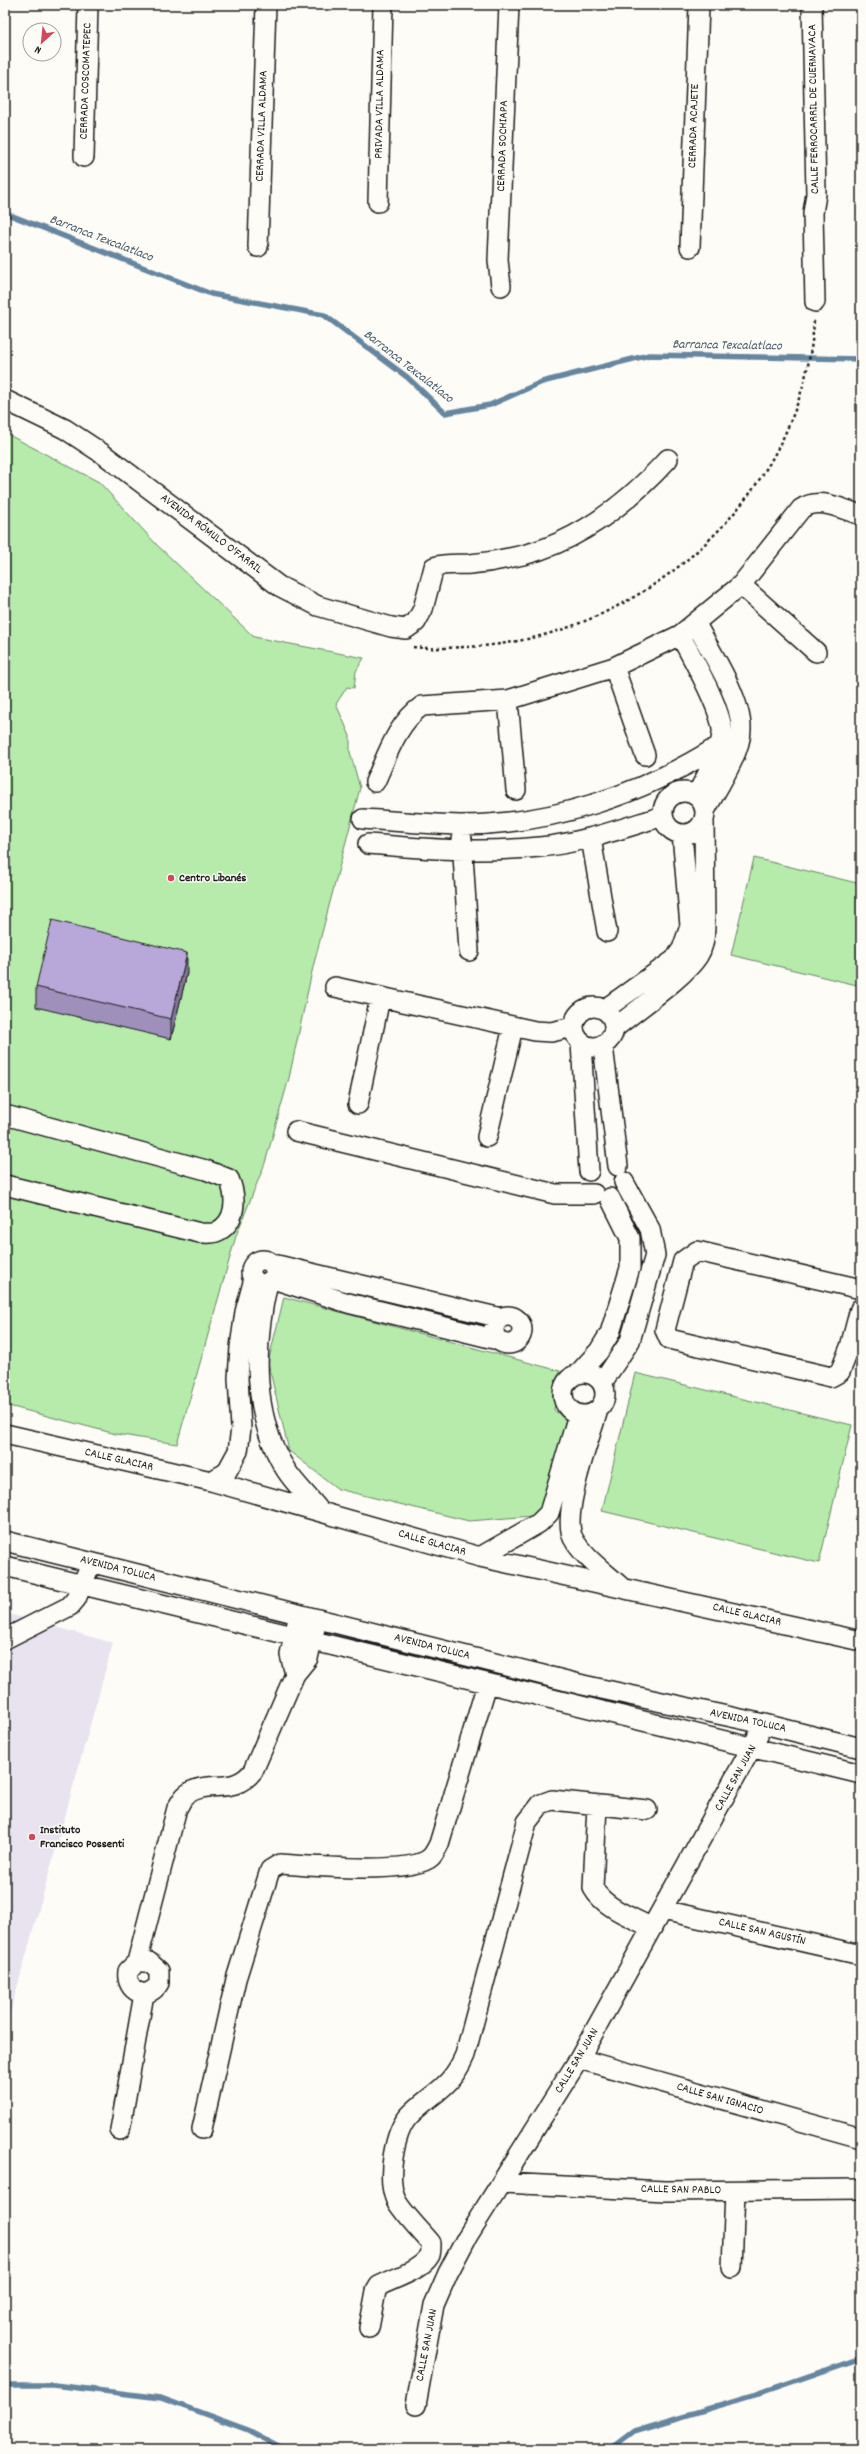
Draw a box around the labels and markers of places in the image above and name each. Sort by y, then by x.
place label: Centro Libanés [179,870,246,887]
marker: Centro Libanés [166,873,176,883]
place label: Instituto Francisco Possenti [40,1822,125,1853]
marker: Instituto Francisco Possenti [27,1832,37,1842]

